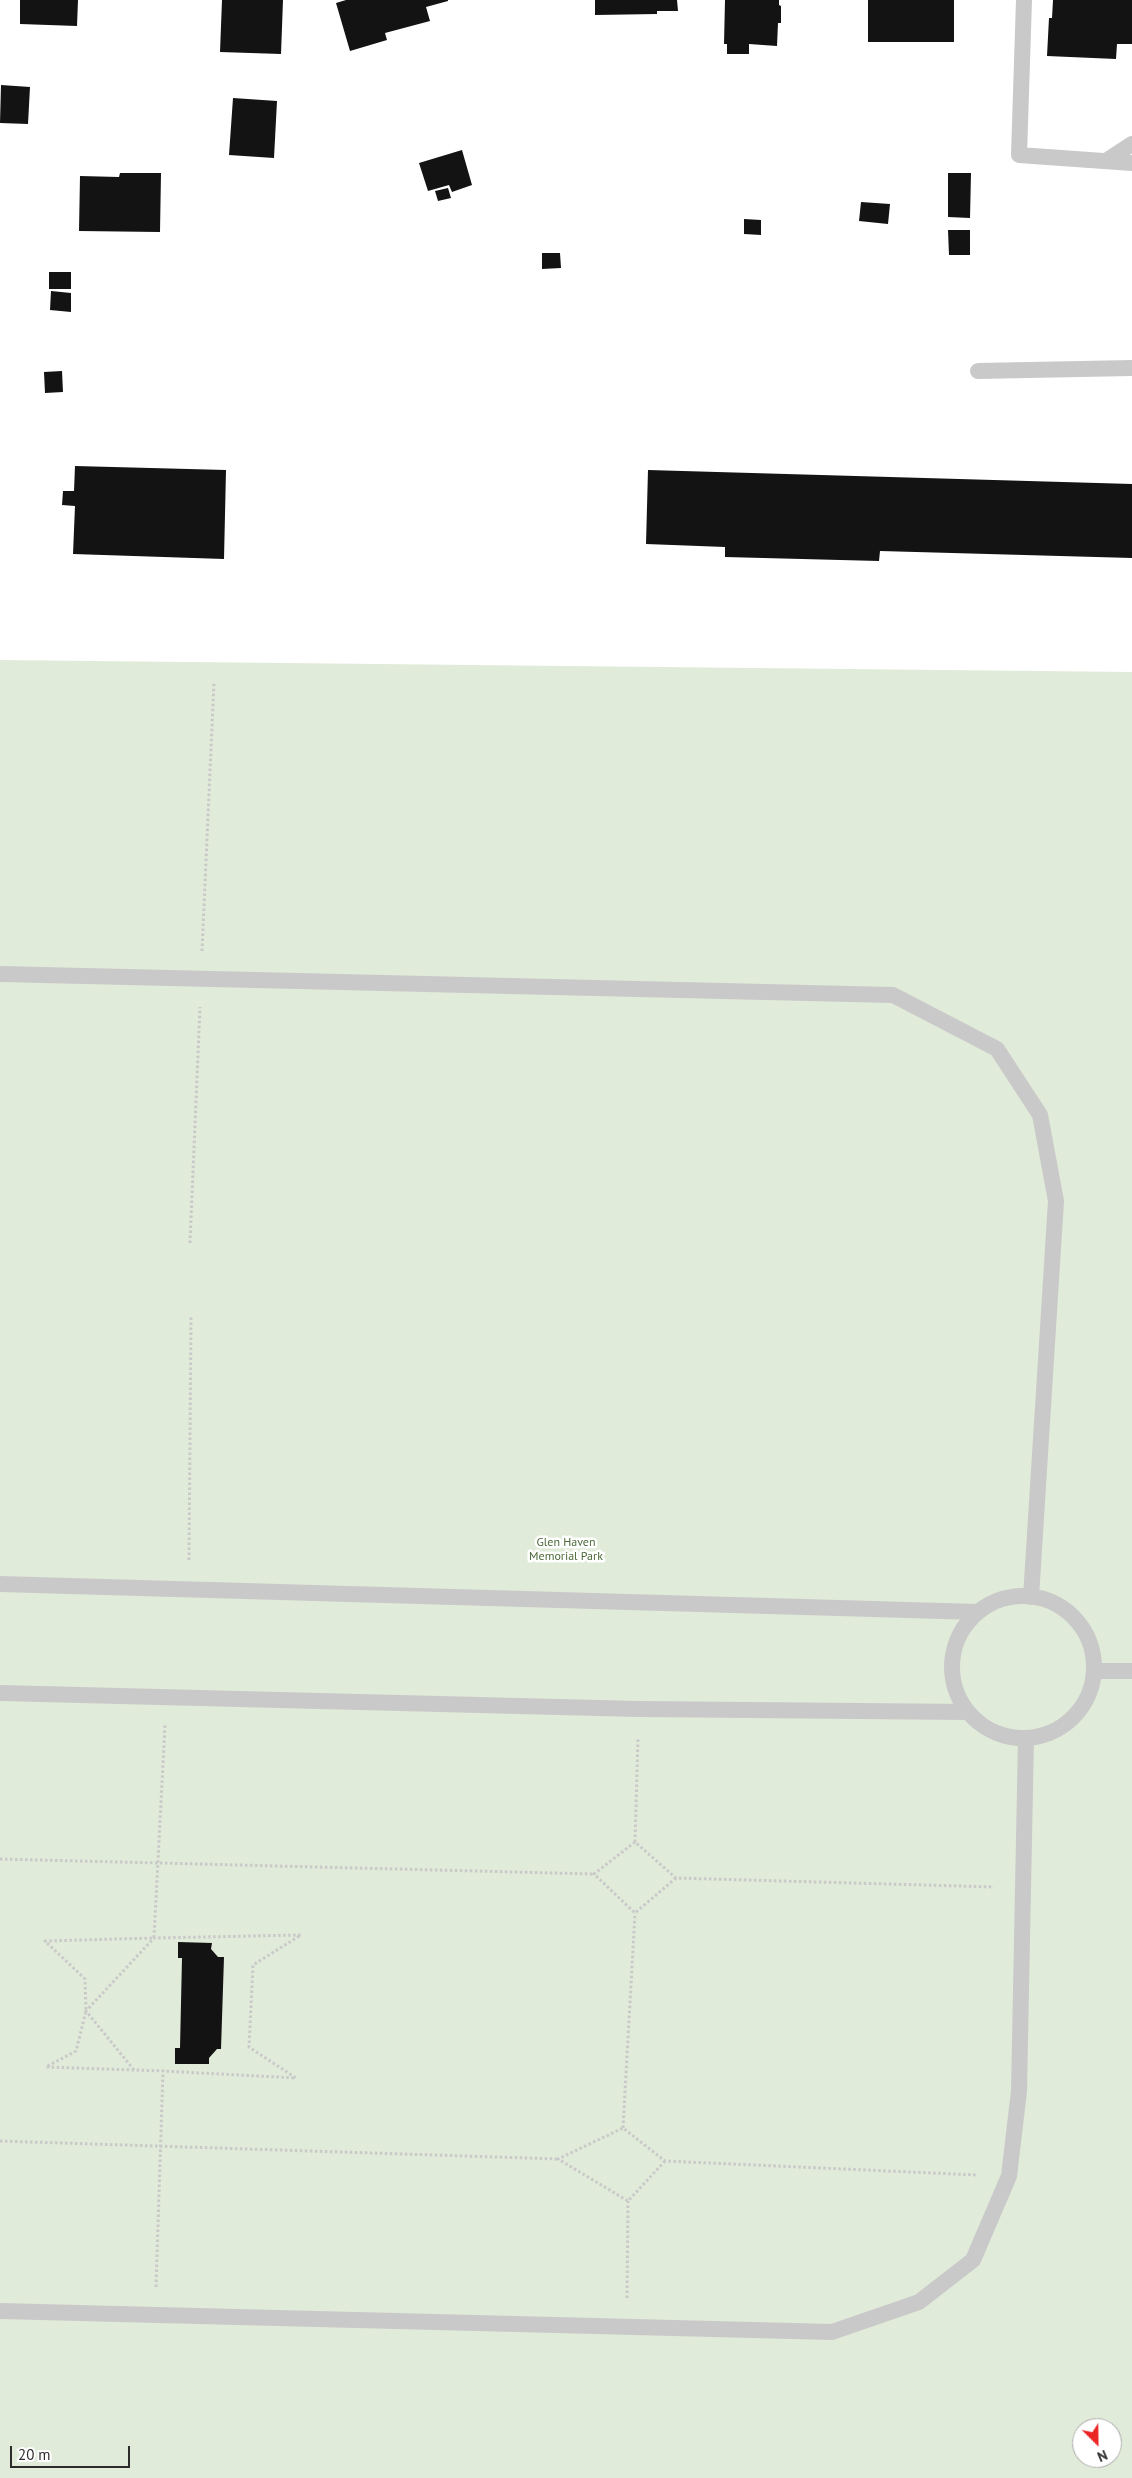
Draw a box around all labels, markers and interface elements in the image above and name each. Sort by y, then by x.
park label: Glen Haven Memorial Park [529,1536,603,1564]
north arrow [1072,2418,1122,2468]
scale bar [12,2436,132,2468]
text: 20 m [18,2445,51,2464]
text: N [1095,2446,1110,2466]

